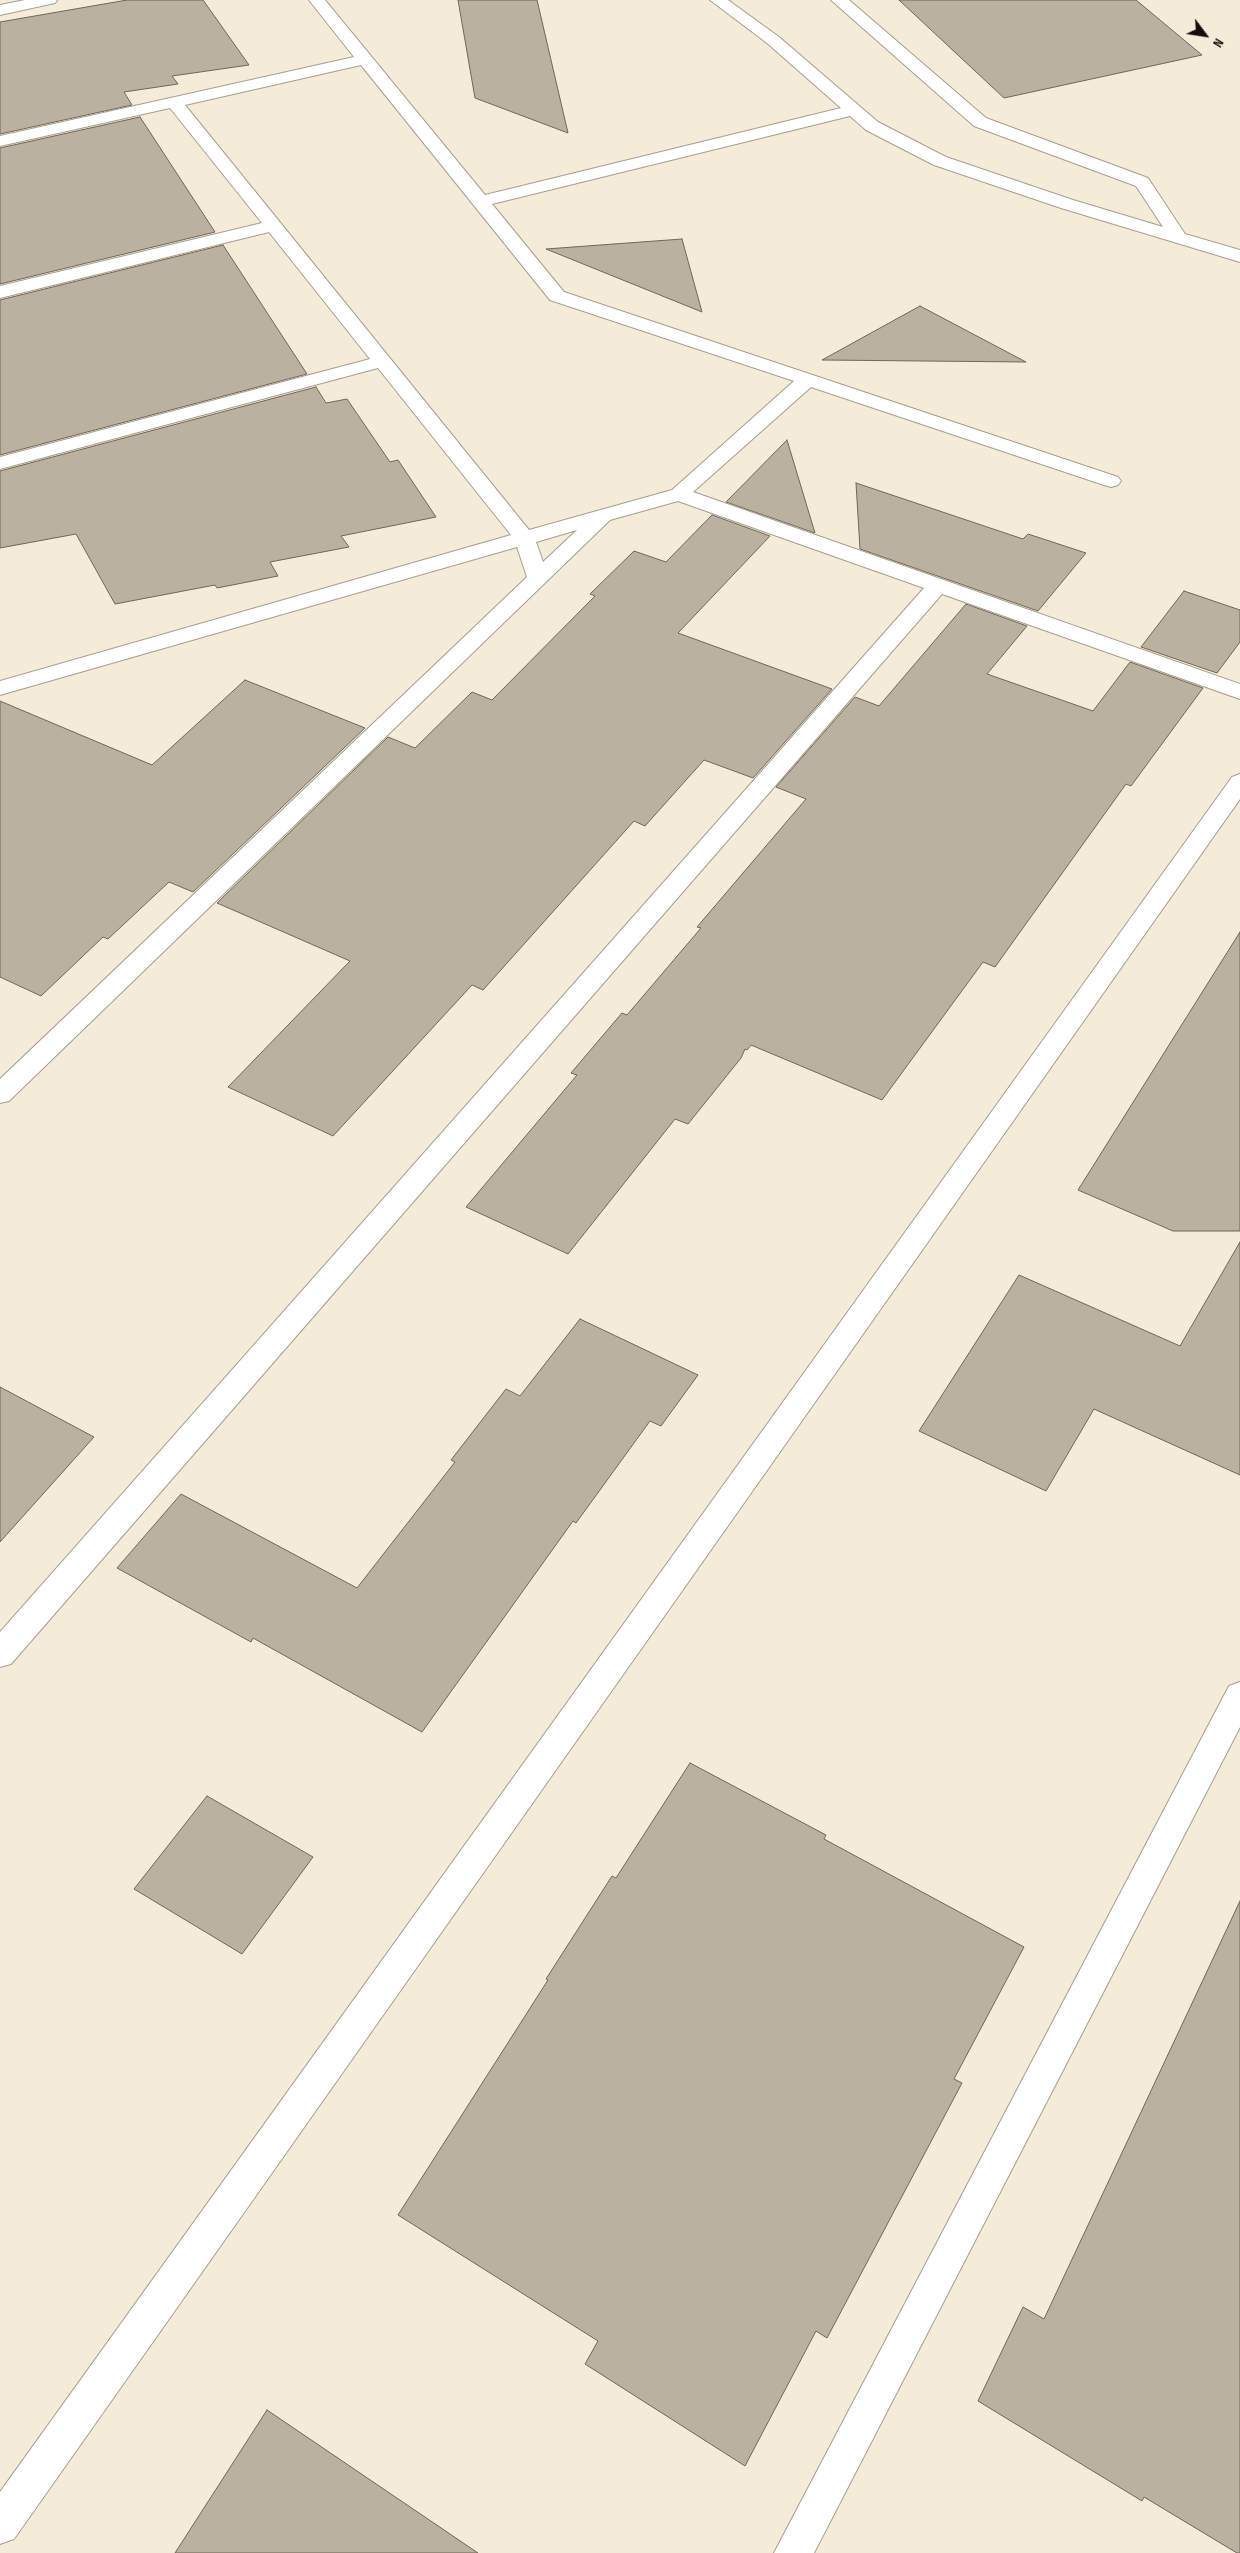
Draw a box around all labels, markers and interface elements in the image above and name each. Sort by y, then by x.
north arrow [1180,10,1230,60]
text: N [1209,35,1228,51]

